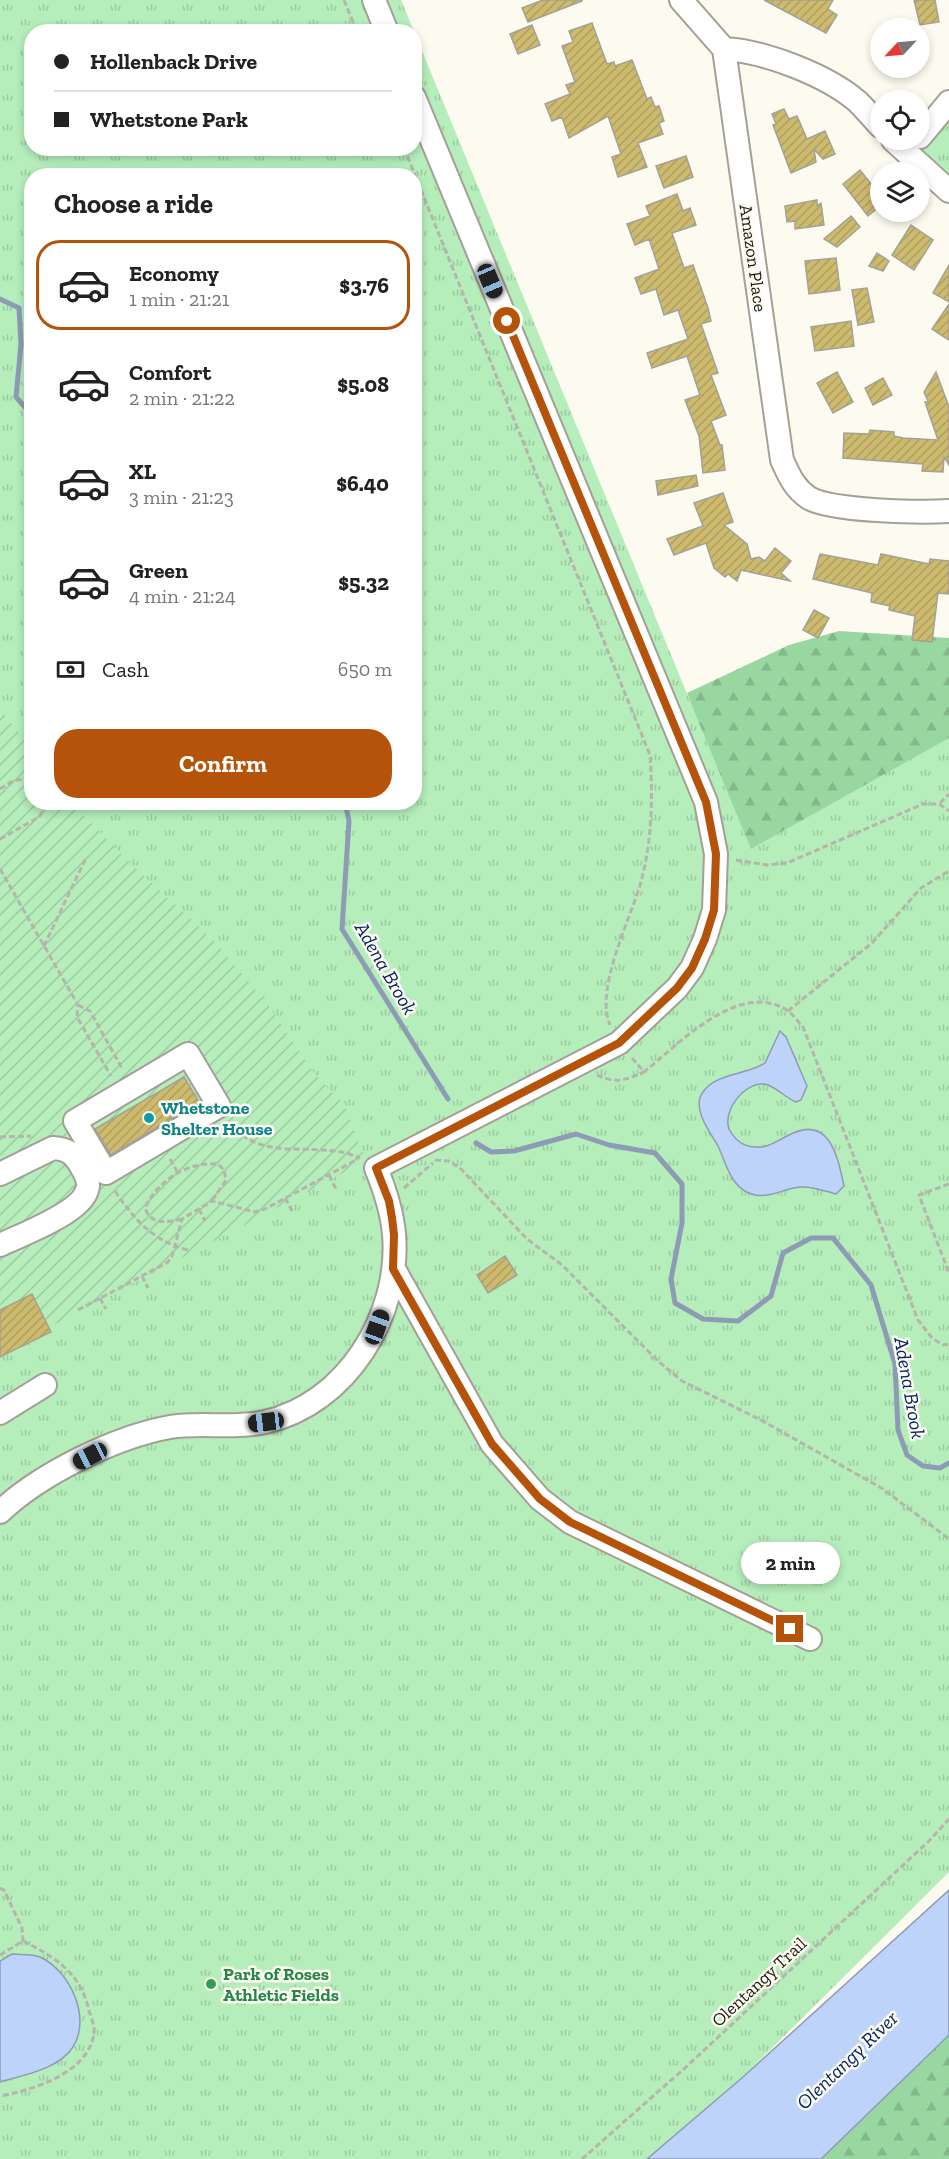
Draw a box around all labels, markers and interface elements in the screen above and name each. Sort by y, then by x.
north arrow [870,18,930,78]
map controls [870,18,930,222]
text: Hollenback Drive [90,48,257,75]
button: locate [870,90,930,150]
text: Whetstone Park [90,106,248,133]
button: layers [870,162,930,222]
text: Choose a ride [54,188,213,220]
street label: Amazon Place [735,203,771,313]
icon: car [57,258,111,312]
text: Economy [129,260,219,287]
car [475,261,505,301]
text: $3.76 [339,272,389,299]
text: 1 min · 21:21 [129,287,230,311]
route start [493,307,520,334]
icon: car [57,357,111,411]
text: Comfort [129,359,211,386]
text: $5.08 [337,371,389,398]
text: 2 min · 21:22 [129,386,235,410]
icon: car [57,456,111,510]
text: XL [129,458,156,485]
text: $6.40 [336,470,389,497]
text: 3 min · 21:23 [129,485,234,509]
icon: car [57,555,111,609]
text: Green [129,557,188,584]
text: $5.32 [338,569,389,596]
text: 4 min · 21:24 [129,584,236,608]
icon: cash [54,653,87,686]
text: Cash [102,656,149,683]
text: 650 m [338,657,392,681]
button: Confirm [54,729,392,798]
water label: Adena Brook [349,917,422,1019]
place label: Whetstone Shelter House [161,1097,273,1140]
marker: Whetstone Shelter House [142,1111,156,1125]
car [362,1307,392,1347]
water label: Adena Brook [889,1334,931,1441]
car [247,1411,285,1433]
car [70,1440,110,1472]
callout: 2 min [740,1542,840,1584]
text: 2 min [766,1551,815,1575]
route end [776,1615,803,1642]
street label: Olentangy Trail [707,1932,811,2031]
place label: Park of Roses Athletic Fields [223,1963,339,2006]
marker: Park of Roses Athletic Fields [204,1977,218,1991]
water label: Olentangy River [791,2006,903,2114]

